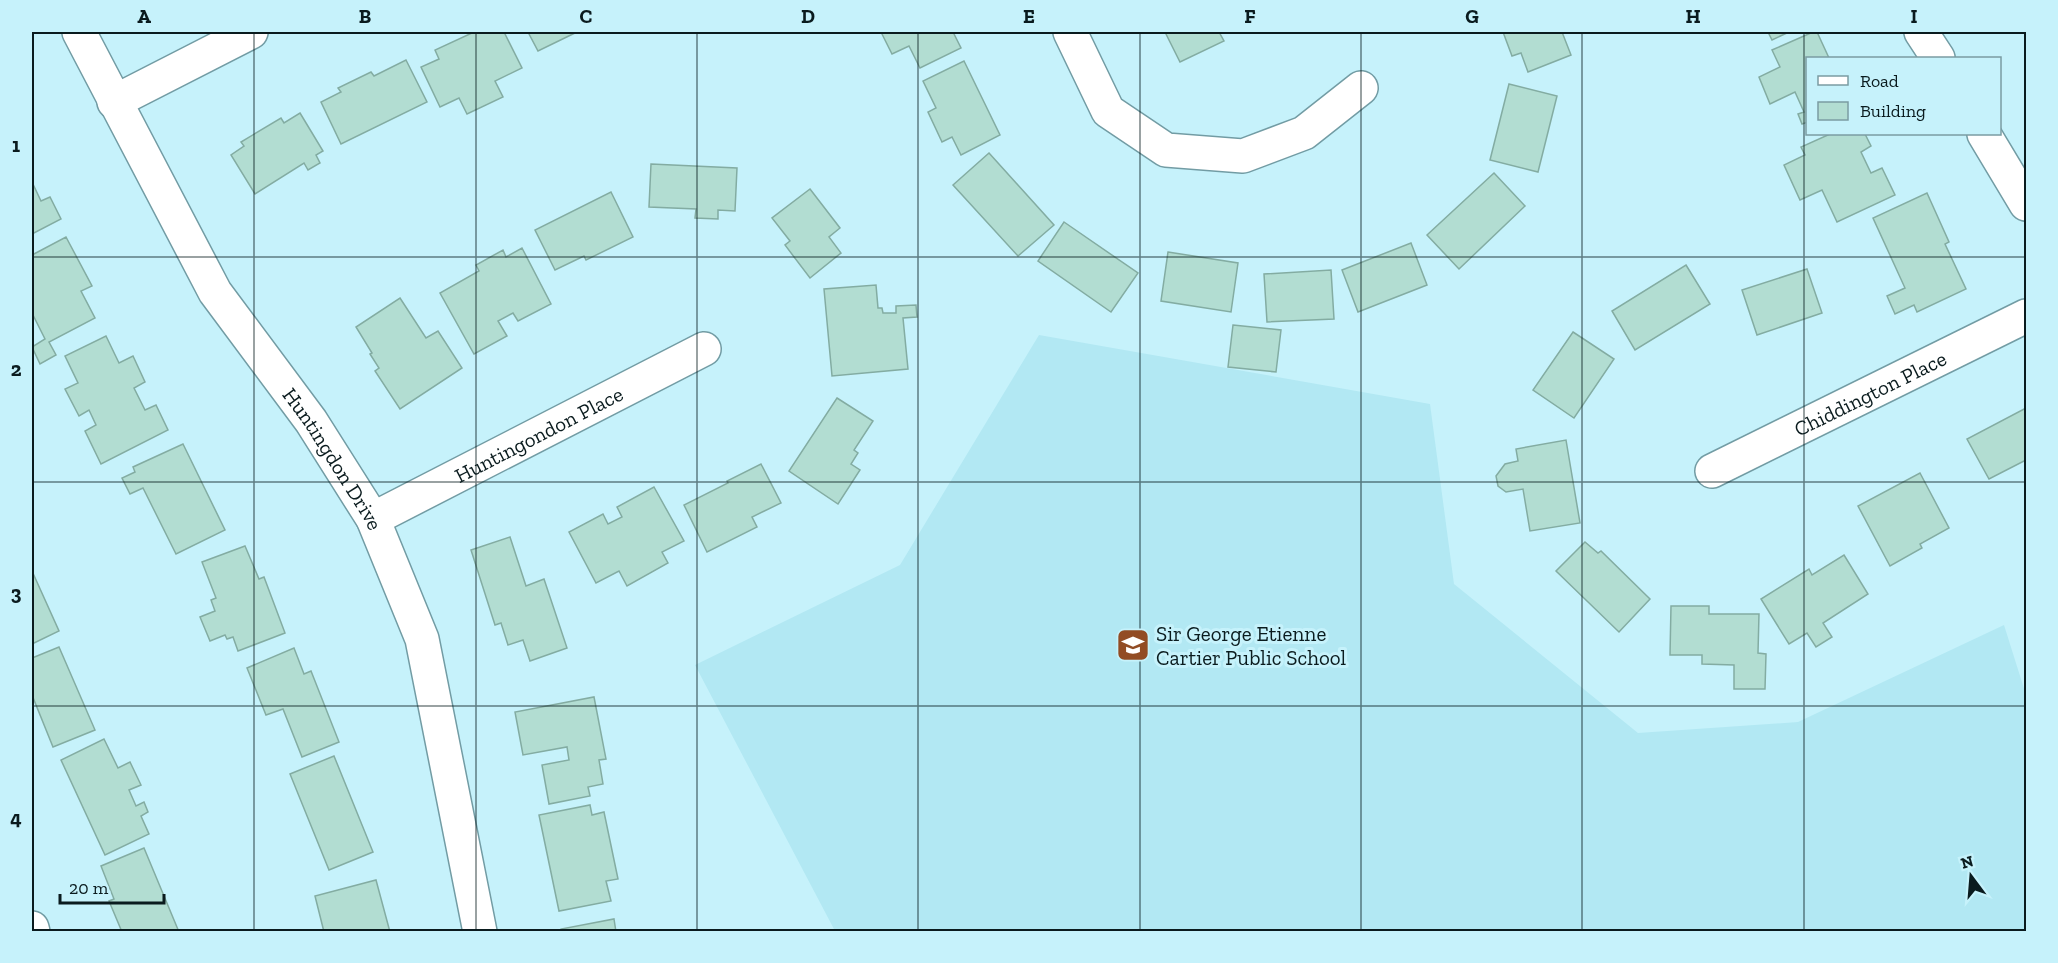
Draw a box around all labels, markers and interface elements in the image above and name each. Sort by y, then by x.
text: A [137,4,151,28]
text: B [359,4,371,28]
text: C [580,4,593,28]
text: D [801,4,815,28]
text: E [1023,4,1035,28]
text: F [1244,4,1256,28]
text: G [1465,4,1479,28]
text: H [1685,4,1701,28]
text: I [1910,4,1918,28]
legend [1806,57,2001,135]
text: Road [1860,70,1899,92]
text: Building [1860,100,1926,122]
text: 1 [12,133,20,157]
street label: Chiddington Place [1790,345,1950,441]
text: 2 [11,357,22,381]
street label: Huntingondon Place [450,380,627,488]
street label: Huntingdon Drive [278,382,389,533]
text: 3 [11,581,22,605]
place label: Sir George Etienne Cartier Public School [1156,621,1347,670]
school or university icon: Sir George Etienne Cartier Public School [1115,627,1151,663]
text: 4 [10,806,22,830]
north arrow [1941,846,2001,906]
text: N [1959,851,1975,873]
scale bar [60,867,164,905]
text: 20 m [69,877,109,899]

